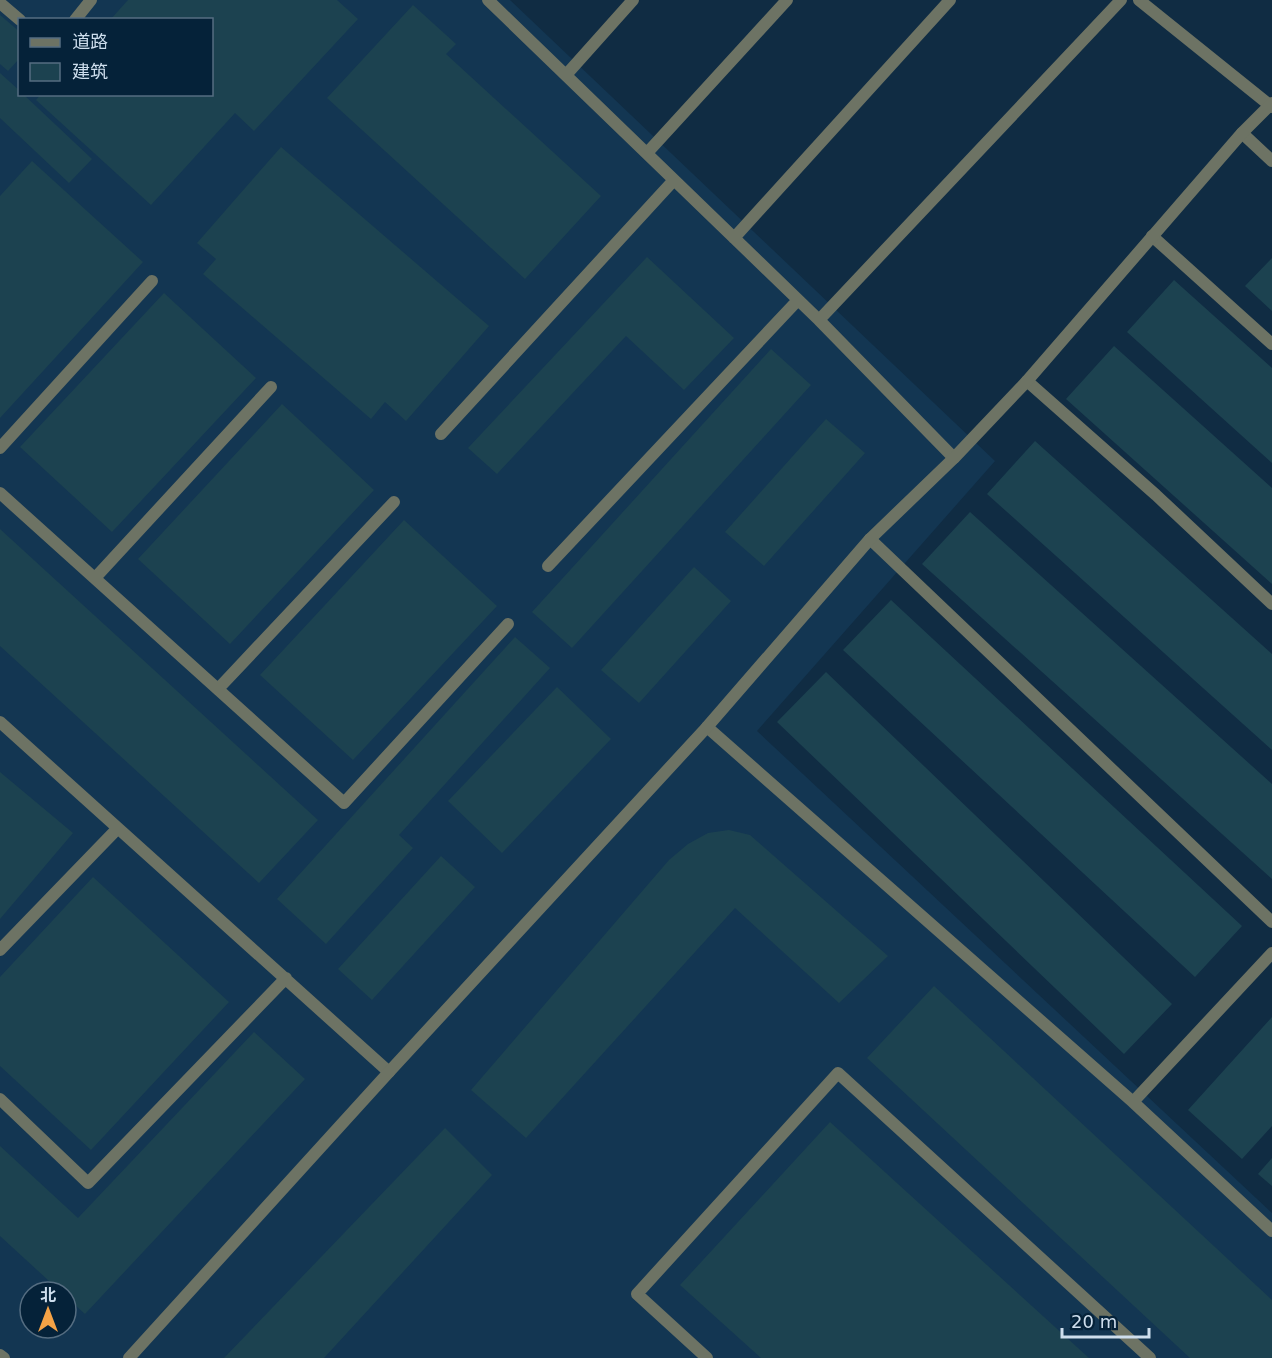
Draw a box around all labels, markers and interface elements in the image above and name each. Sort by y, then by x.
legend [18,18,213,96]
text: 道路 [72,31,108,52]
text: 建筑 [72,61,108,82]
north arrow [18,1280,78,1340]
text: 北 [40,1286,56,1305]
scale bar [1062,1301,1149,1339]
text: 20 m [1071,1311,1117,1332]

